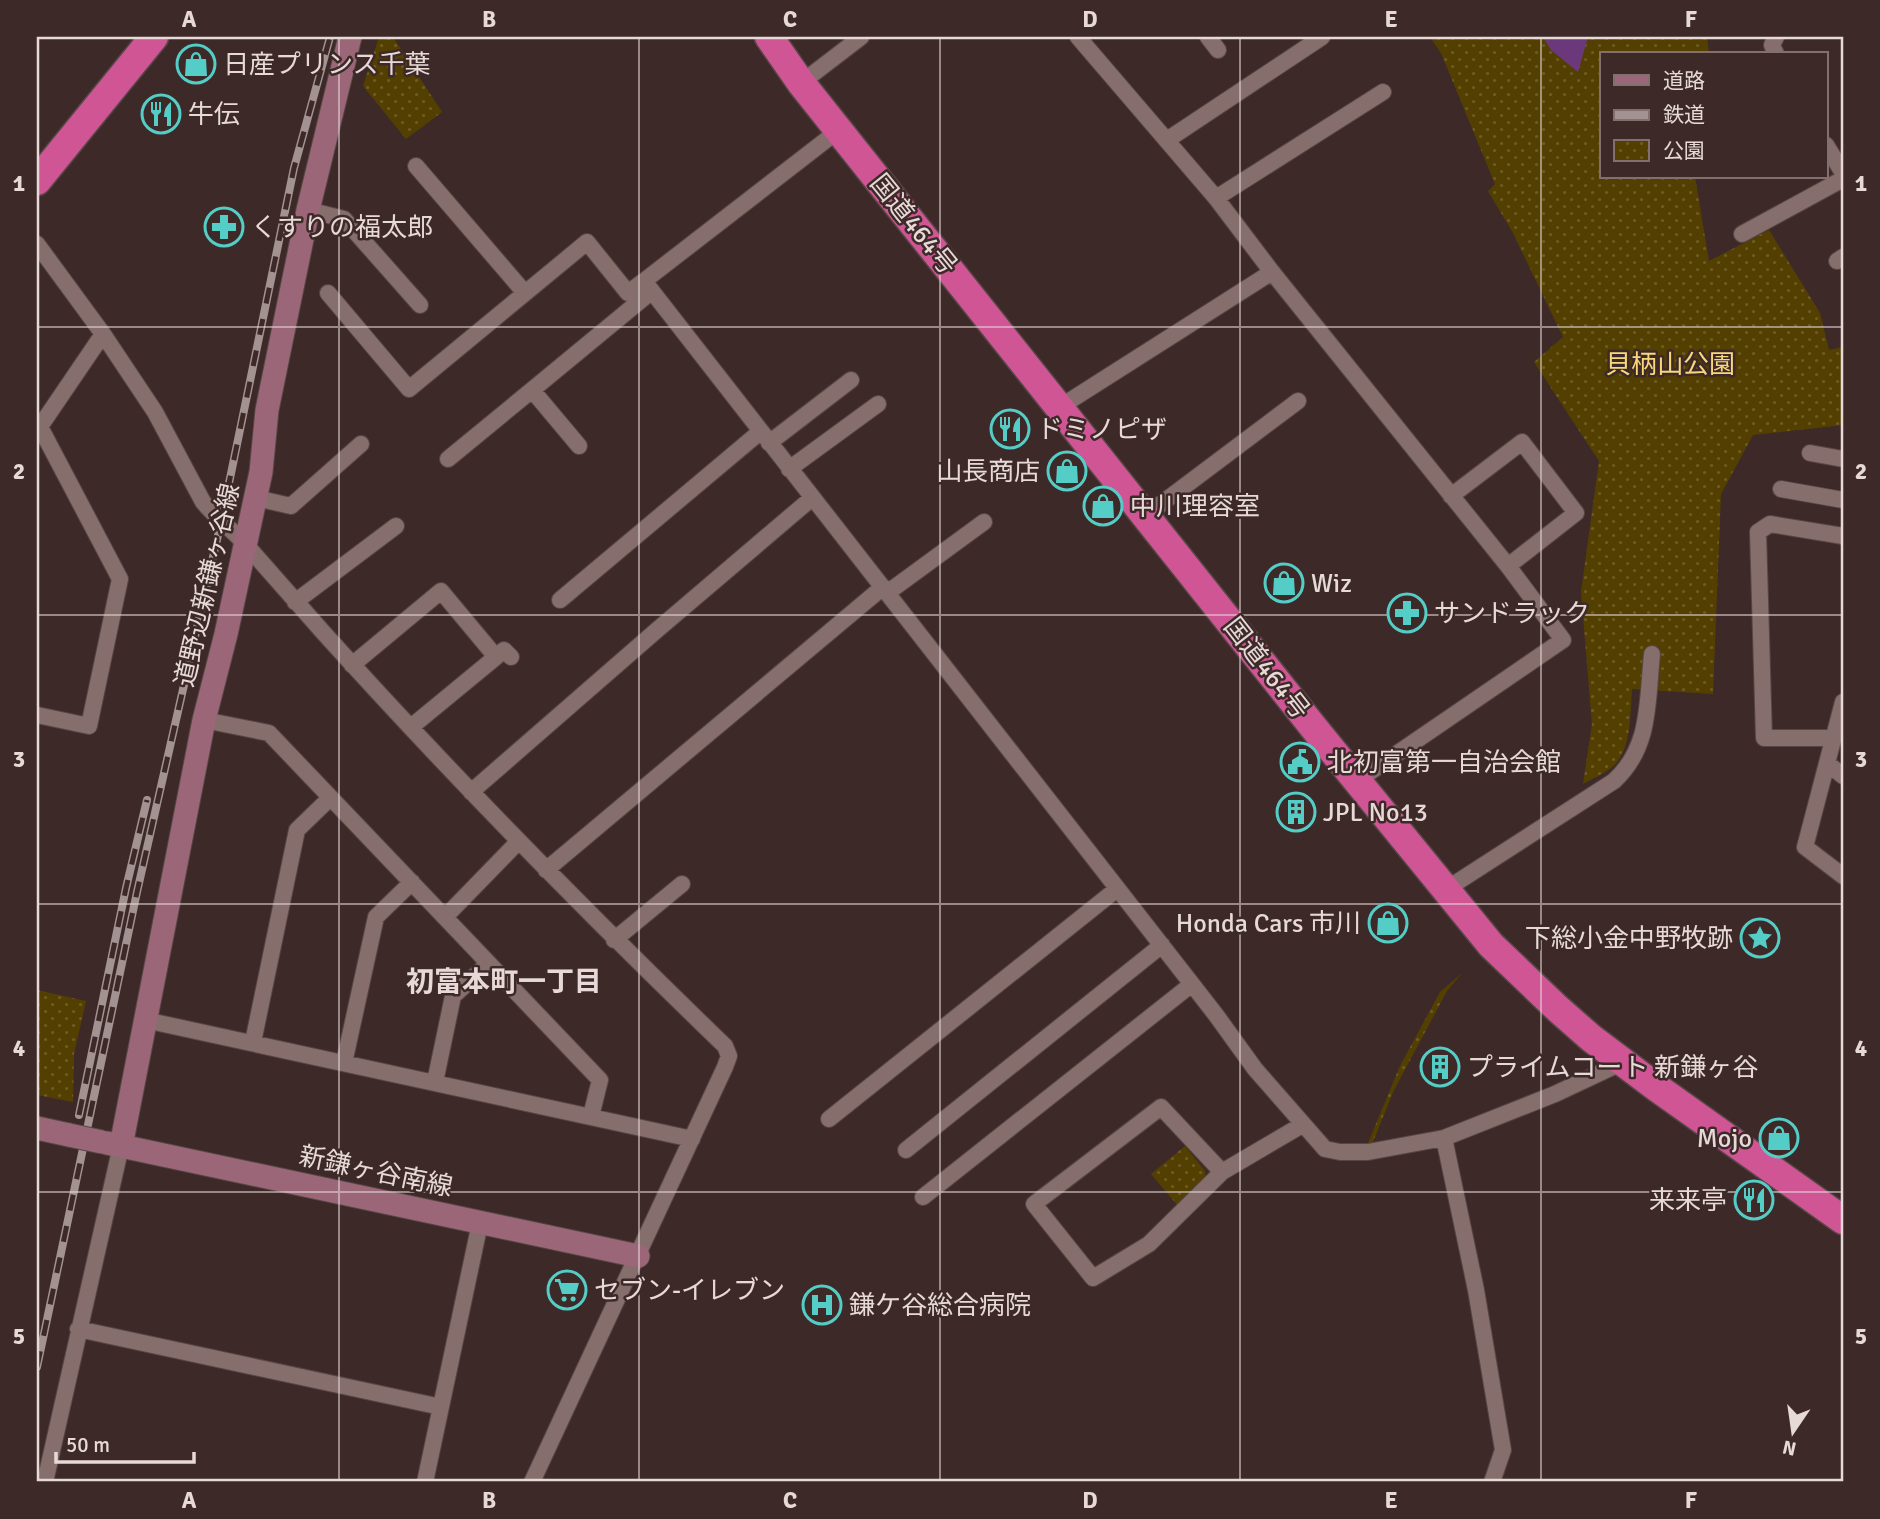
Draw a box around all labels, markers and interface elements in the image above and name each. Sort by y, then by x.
text: A [182,5,197,34]
text: B [482,5,496,34]
text: C [783,5,797,34]
text: D [1082,5,1098,34]
text: E [1384,5,1398,34]
text: F [1685,5,1697,34]
shop icon: 日産プリンス千葉 [175,43,217,85]
place label: 日産プリンス千葉 [223,49,430,81]
legend [1600,52,1828,178]
text: 道路 [1663,68,1705,94]
restaurant icon: 牛伝 [140,93,182,135]
place label: 牛伝 [188,99,240,131]
text: 鉄道 [1663,102,1705,128]
text: 公園 [1663,138,1705,164]
street label: 国道464号 [863,168,963,281]
text: 1 [13,169,25,198]
text: 1 [1855,169,1867,198]
pharmacy icon: くすりの福太郎 [203,206,245,248]
place label: くすりの福太郎 [251,212,433,244]
park label: 貝柄山公園 [1605,349,1735,381]
restaurant icon: ドミノピザ [989,408,1031,450]
place label: ドミノピザ [1037,414,1167,446]
shop icon: 山長商店 [1046,450,1088,492]
place label: 山長商店 [936,456,1040,488]
text: 2 [13,457,25,486]
text: 2 [1855,457,1867,486]
street label: 道野辺新鎌ヶ谷線 [169,480,247,690]
shop icon: 中川理容室 [1082,485,1124,527]
place label: 中川理容室 [1130,491,1260,523]
shop icon: Wiz [1263,562,1305,604]
place label: Wiz [1311,568,1352,600]
pharmacy icon: サンドラック [1386,592,1428,634]
place label: サンドラック [1434,598,1590,630]
street label: 国道464号 [1217,611,1316,726]
public building icon: 北初富第一自治会館 [1279,741,1321,783]
text: 3 [13,745,25,774]
text: 3 [1855,745,1867,774]
place label: 北初富第一自治会館 [1327,747,1561,779]
building icon: JPL No13 [1275,791,1317,833]
place label: JPL No13 [1323,797,1428,829]
shop icon: Honda Cars 市川 [1367,902,1409,944]
place label: Honda Cars 市川 [1176,908,1361,940]
place icon: 下総小金中野牧跡 [1739,917,1781,959]
place label: 下総小金中野牧跡 [1525,923,1733,955]
district label: 初富本町一丁目 [406,965,602,999]
text: 4 [13,1034,25,1063]
text: 4 [1855,1034,1867,1063]
building icon: プライムコート 新鎌ヶ谷 [1419,1046,1461,1088]
place label: プライムコート 新鎌ヶ谷 [1467,1052,1758,1084]
shop icon: Mojo [1758,1117,1800,1159]
place label: Mojo [1697,1123,1752,1155]
street label: 新鎌ヶ谷南線 [296,1140,455,1204]
restaurant icon: 来来亭 [1733,1179,1775,1221]
place label: 来来亭 [1649,1185,1727,1217]
supermarket icon: セブン-イレブン [546,1269,588,1311]
place label: セブン-イレブン [594,1275,785,1307]
hospital icon: 鎌ケ谷総合病院 [801,1284,843,1326]
place label: 鎌ケ谷総合病院 [849,1290,1031,1322]
text: 5 [13,1322,25,1351]
text: 5 [1855,1322,1867,1351]
north arrow [1758,1396,1828,1466]
scale bar [56,1421,194,1465]
text: 50 m [66,1432,110,1458]
text: N [1780,1434,1799,1461]
text: A [182,1486,197,1515]
text: B [482,1486,496,1515]
text: C [783,1486,797,1515]
text: D [1082,1486,1098,1515]
text: E [1384,1486,1398,1515]
text: F [1685,1486,1697,1515]

